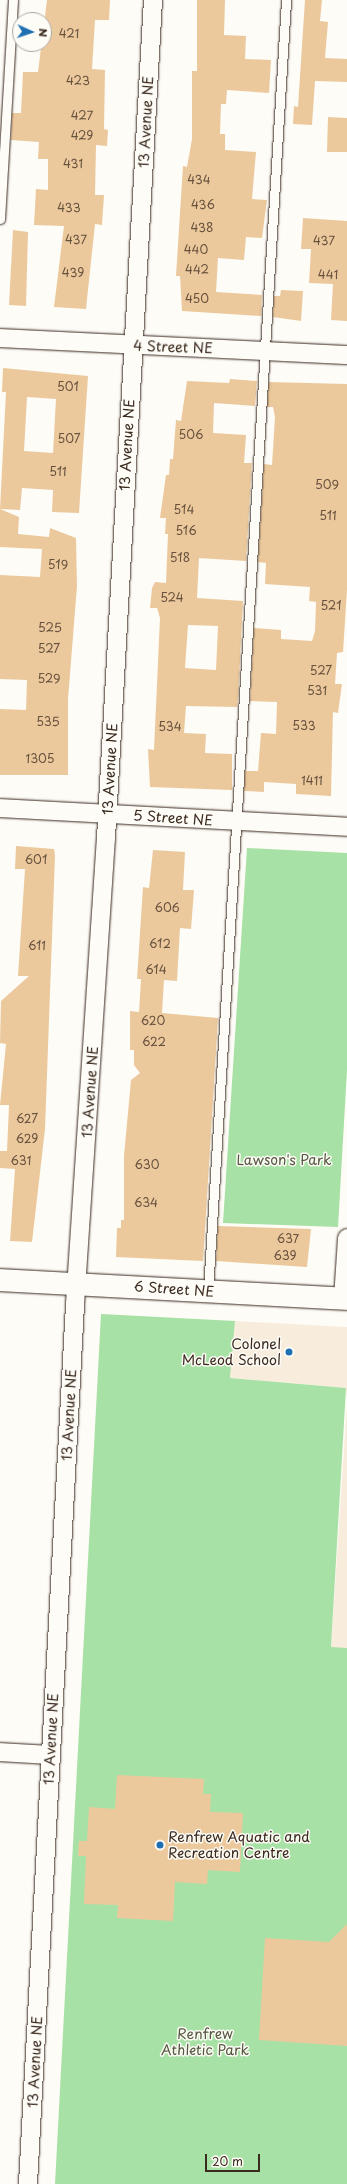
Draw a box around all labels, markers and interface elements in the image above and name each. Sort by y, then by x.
north arrow [12,12,52,52]
house number: 421 [59,27,79,41]
text: N [35,28,52,37]
house number: 423 [66,74,90,88]
street label: 13 Avenue NE [135,75,157,169]
house number: 427 [71,109,93,123]
house number: 429 [71,129,93,143]
house number: 431 [63,157,83,171]
house number: 434 [187,173,211,187]
house number: 436 [191,198,215,212]
house number: 433 [57,201,81,215]
house number: 438 [190,221,214,235]
house number: 437 [65,233,87,247]
house number: 437 [313,234,335,248]
house number: 440 [184,243,208,257]
house number: 442 [185,263,209,277]
house number: 439 [62,266,84,280]
house number: 441 [318,268,338,282]
house number: 450 [185,292,209,306]
street label: 4 Street NE [133,337,213,357]
house number: 501 [57,380,79,394]
street label: 13 Avenue NE [116,398,138,492]
house number: 506 [179,428,203,442]
house number: 507 [58,432,80,446]
house number: 511 [49,465,67,479]
house number: 509 [315,478,339,492]
house number: 514 [174,503,194,517]
house number: 511 [319,509,337,523]
house number: 516 [175,524,197,538]
house number: 518 [170,551,190,565]
house number: 519 [48,558,68,572]
house number: 524 [160,591,184,605]
house number: 521 [320,599,342,613]
house number: 525 [38,621,62,635]
house number: 527 [38,642,60,656]
house number: 527 [310,664,332,678]
house number: 529 [37,672,61,686]
house number: 531 [307,684,327,698]
house number: 535 [36,715,60,729]
house number: 533 [292,719,316,733]
house number: 534 [158,720,182,734]
street label: 13 Avenue NE [99,722,121,816]
house number: 1305 [26,752,54,766]
house number: 1411 [301,774,323,788]
street label: 5 Street NE [133,807,213,829]
house number: 601 [25,853,47,867]
house number: 606 [154,901,180,915]
house number: 612 [149,937,171,951]
house number: 611 [28,939,46,953]
house number: 614 [145,963,167,977]
house number: 620 [141,1014,165,1028]
house number: 622 [142,1035,166,1049]
street label: 13 Avenue NE [78,1045,102,1139]
house number: 627 [16,1112,38,1126]
house number: 629 [16,1132,38,1146]
park label: Lawson's Park [236,1152,332,1168]
house number: 631 [11,1154,31,1168]
house number: 630 [135,1158,159,1172]
house number: 634 [134,1196,158,1210]
house number: 637 [277,1232,299,1246]
house number: 639 [274,1249,296,1263]
street label: 6 Street NE [133,1278,215,1300]
place label: Colonel McLeod School [181,1336,281,1368]
marker: Colonel McLeod School [284,1347,294,1357]
street label: 13 Avenue NE [58,1368,80,1462]
street label: 13 Avenue NE [40,1692,62,1786]
place label: Renfrew Aquatic and Recreation Centre [168,1829,310,1862]
marker: Renfrew Aquatic and Recreation Centre [155,1840,165,1850]
street label: 13 Avenue NE [24,2015,46,2109]
park label: Renfrew Athletic Park [161,2026,249,2058]
scale bar [207,2146,262,2172]
text: 20 m [212,2152,243,2170]

